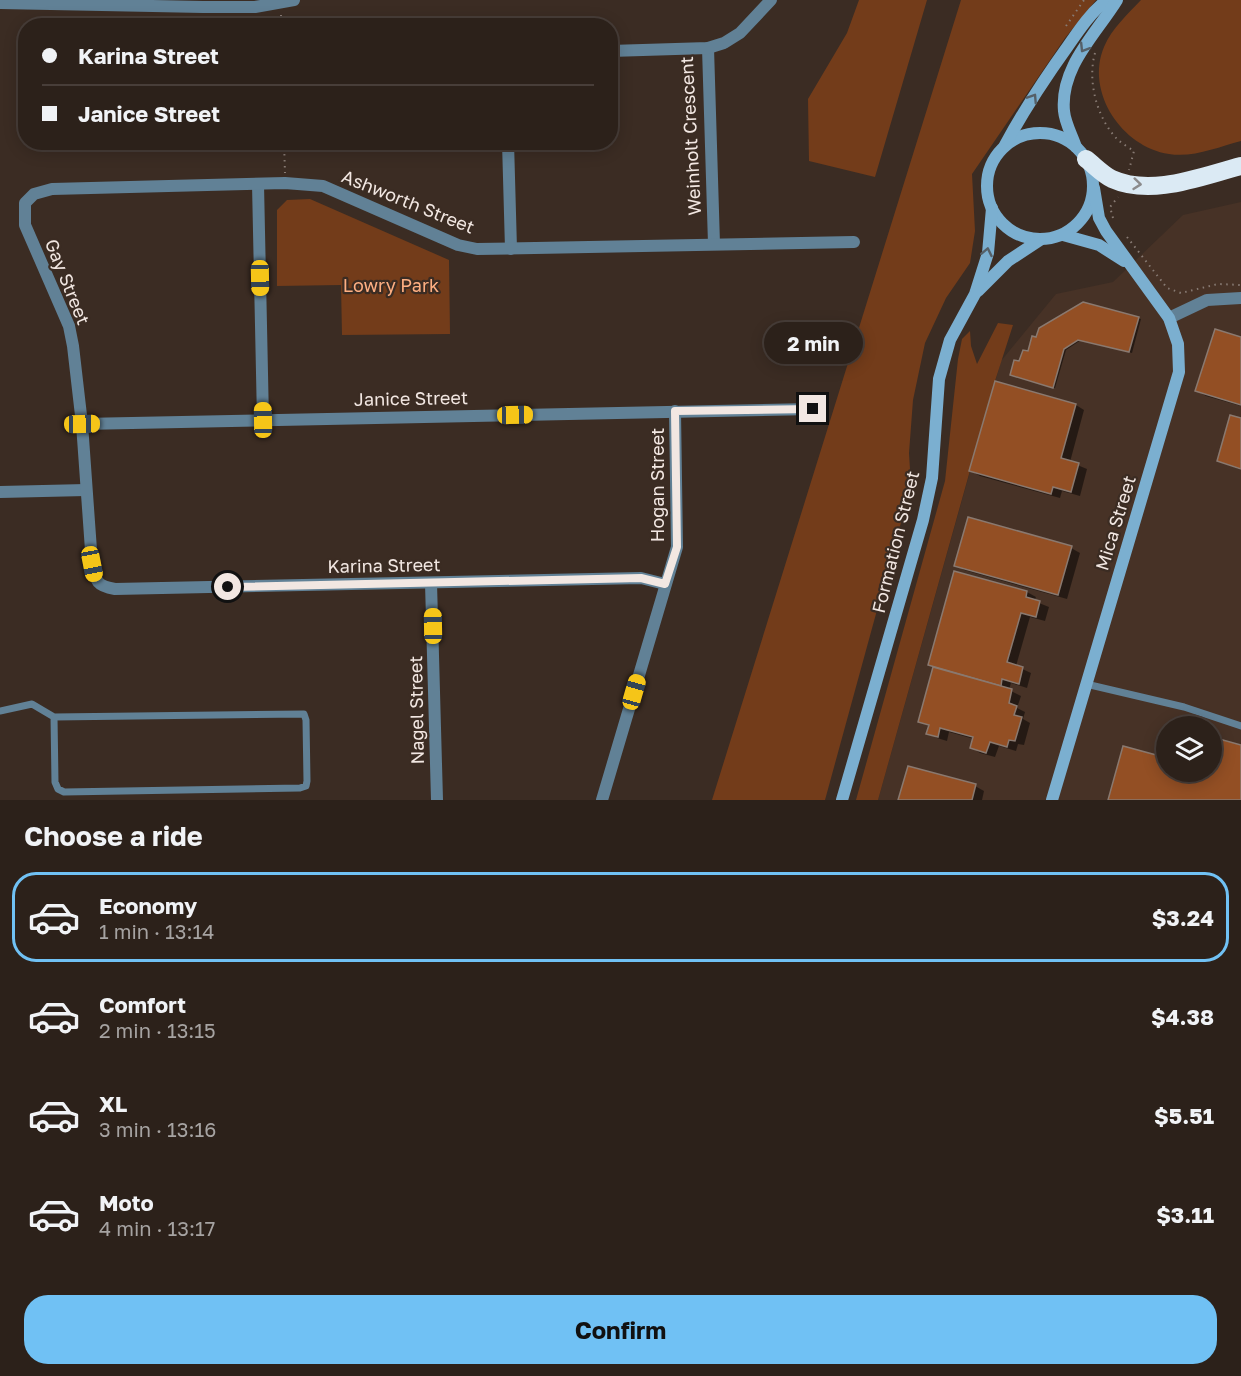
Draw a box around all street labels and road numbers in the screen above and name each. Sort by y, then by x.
street label: Weinholt Crescent [675,56,705,216]
street label: Ashworth Street [339,164,478,238]
street label: Gay Street [41,236,95,328]
street label: Janice Street [354,386,468,410]
street label: Hogan Street [646,428,668,542]
street label: Formation Street [867,468,923,615]
street label: Mica Street [1090,473,1140,573]
street label: Karina Street [327,553,441,577]
street label: Nagel Street [404,655,428,765]

